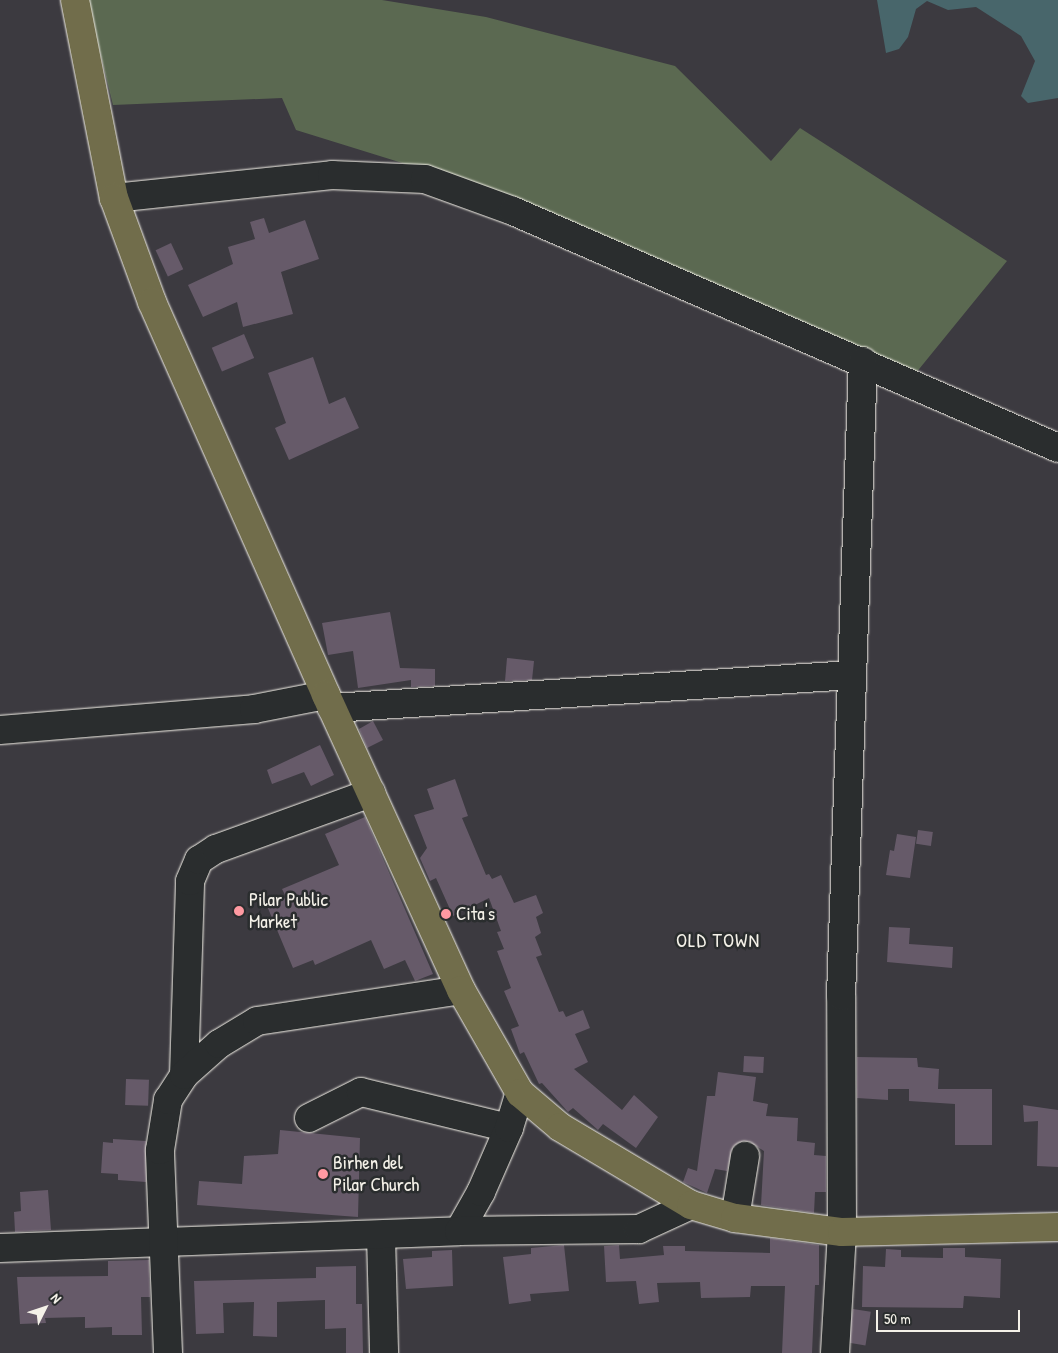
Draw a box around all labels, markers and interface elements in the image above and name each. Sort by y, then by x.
place label: Pilar Public Market [249,889,328,933]
place label: Cita's [456,903,495,925]
marker: Pilar Public Market [233,905,245,917]
marker: Cita's [440,908,452,920]
district label: OLD TOWN [675,927,761,951]
place label: Birhen del Pilar Church [333,1152,419,1196]
marker: Birhen del Pilar Church [317,1168,329,1180]
north arrow [20,1283,70,1333]
text: N [47,1289,66,1307]
scale bar [878,1300,1022,1332]
text: 50 m [884,1308,911,1329]

